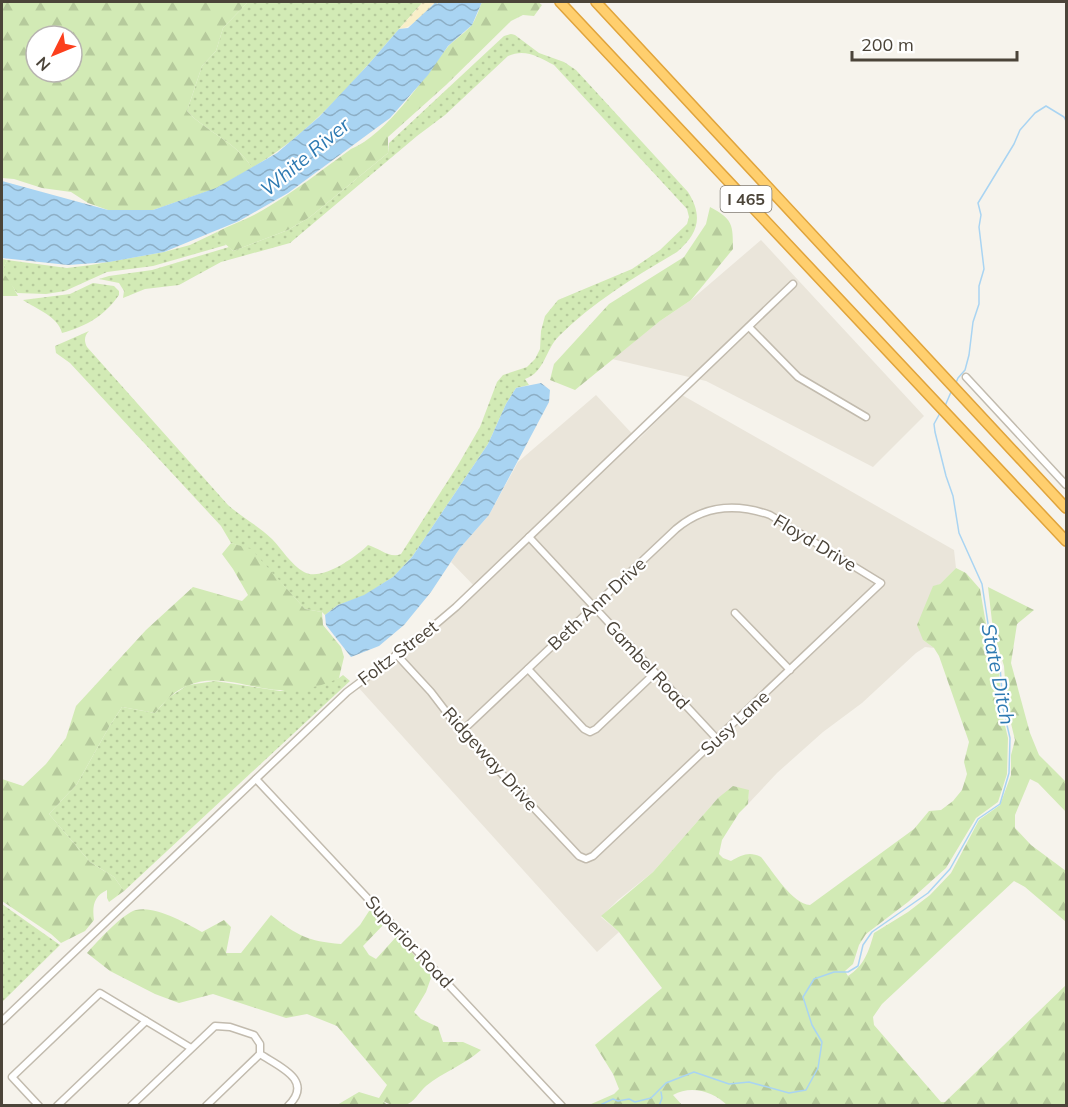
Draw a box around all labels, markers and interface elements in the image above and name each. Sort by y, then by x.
north arrow [24,24,84,84]
scale bar [852,24,1017,62]
text: 200 m [861,33,914,56]
text: N [32,53,54,75]
water label: White River [255,112,355,201]
road number: I 465 [720,186,771,212]
street label: Floyd Drive [769,509,861,576]
street label: Beth Ann Drive [543,552,651,655]
street label: Foltz Street [353,615,442,690]
street label: Gambel Road [600,615,694,714]
water label: State Ditch [976,621,1021,727]
street label: Susy Lane [696,685,774,760]
street label: Ridgeway Drive [438,702,543,815]
street label: Superior Road [360,890,458,993]

